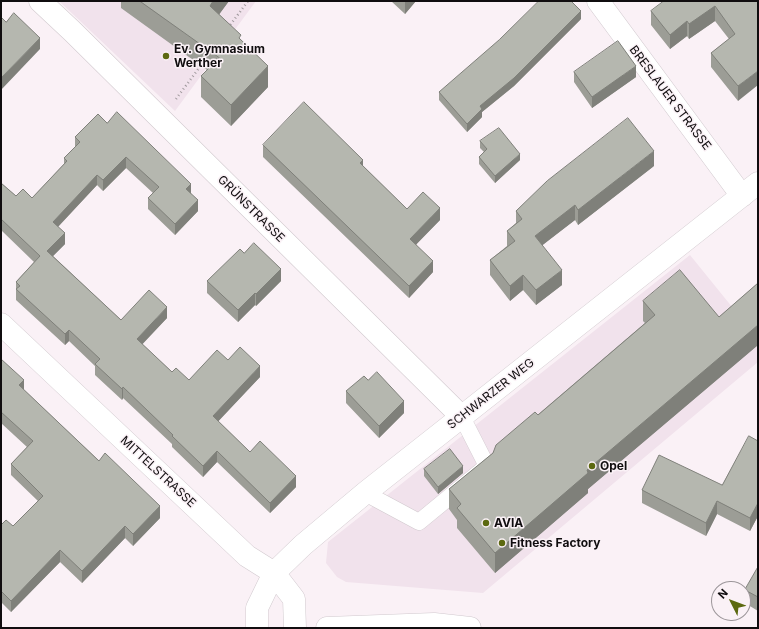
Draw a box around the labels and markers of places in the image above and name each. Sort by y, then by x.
place label: Ev. Gymnasium Werther [174,42,265,70]
marker: Ev. Gymnasium Werther [161,51,171,61]
place label: Opel [600,459,627,473]
marker: Opel [587,461,597,471]
place label: AVIA [494,516,523,530]
marker: AVIA [481,518,491,528]
place label: Fitness Factory [510,536,600,550]
marker: Fitness Factory [497,538,507,548]

